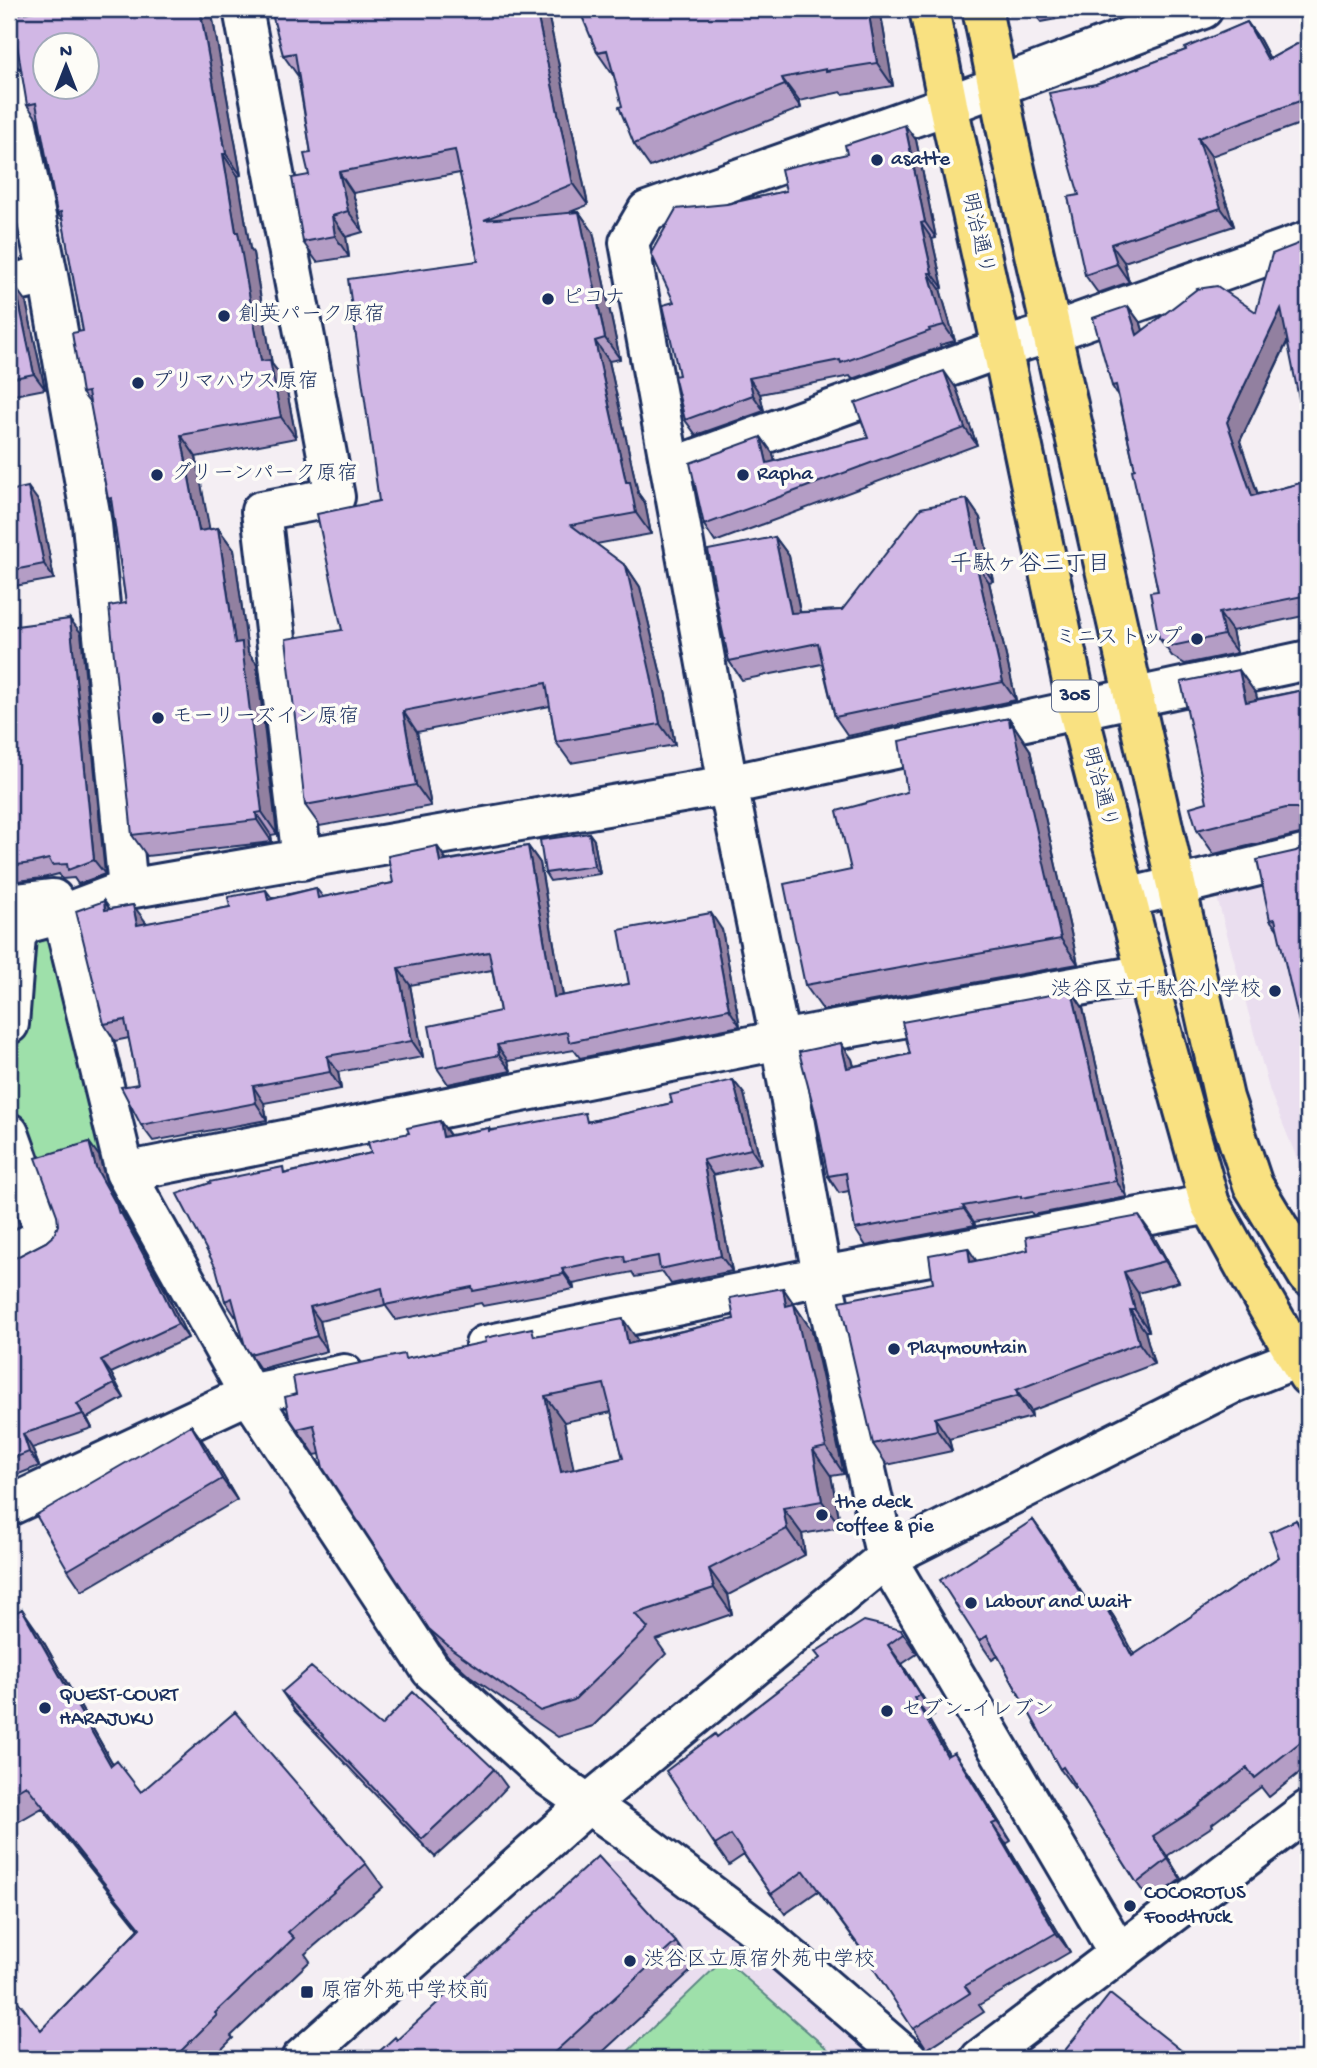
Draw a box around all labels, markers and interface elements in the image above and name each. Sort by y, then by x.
north arrow [32,32,102,102]
text: N [60,41,72,64]
place label: asatte [891,148,951,173]
marker: asatte [869,152,885,168]
street label: 明治通り [954,190,999,278]
place label: ピコナ [562,287,625,312]
marker: ピコナ [540,291,556,307]
place label: 創英パーク原宿 [238,302,385,329]
marker: 創英パーク原宿 [216,308,232,324]
place label: プリマハウス原宿 [152,370,319,396]
marker: プリマハウス原宿 [130,375,146,391]
place label: グリーンパーク原宿 [171,462,358,488]
place label: Rapha [757,463,814,488]
marker: グリーンパーク原宿 [149,467,165,483]
marker: Rapha [735,467,751,483]
district label: 千駄ヶ谷三丁目 [950,551,1111,579]
place label: ミニストップ [1055,626,1183,652]
marker: ミニストップ [1189,631,1205,647]
road number: 305 [1052,680,1098,712]
place label: モーリーズイン原宿 [172,705,359,731]
marker: モーリーズイン原宿 [150,710,166,726]
street label: 明治通り [1075,744,1122,832]
place label: 渋谷区立千駄谷小学校 [1051,978,1261,1004]
marker: 渋谷区立千駄谷小学校 [1267,983,1283,999]
place label: Playmountain [907,1337,1027,1362]
marker: Playmountain [886,1341,902,1357]
place label: the deck coffee & pie [834,1491,935,1540]
marker: the deck coffee & pie [814,1507,830,1523]
place label: Labour and Wait [985,1591,1133,1616]
marker: Labour and Wait [963,1595,979,1611]
place label: QUEST-COURT HARAJUKU [59,1684,179,1733]
place label: セブン-イレブン [901,1698,1055,1724]
marker: QUEST-COURT HARAJUKU [37,1700,53,1716]
marker: セブン-イレブン [879,1703,895,1719]
place label: COCOROTUS Foodtruck [1143,1882,1246,1931]
marker: COCOROTUS Foodtruck [1122,1898,1138,1914]
place label: 渋谷区立原宿外苑中学校 [644,1947,875,1974]
marker: 渋谷区立原宿外苑中学校 [622,1953,638,1969]
place label: 原宿外苑中学校前 [321,1978,489,2005]
marker: 原宿外苑中学校前 [299,1984,315,2000]

